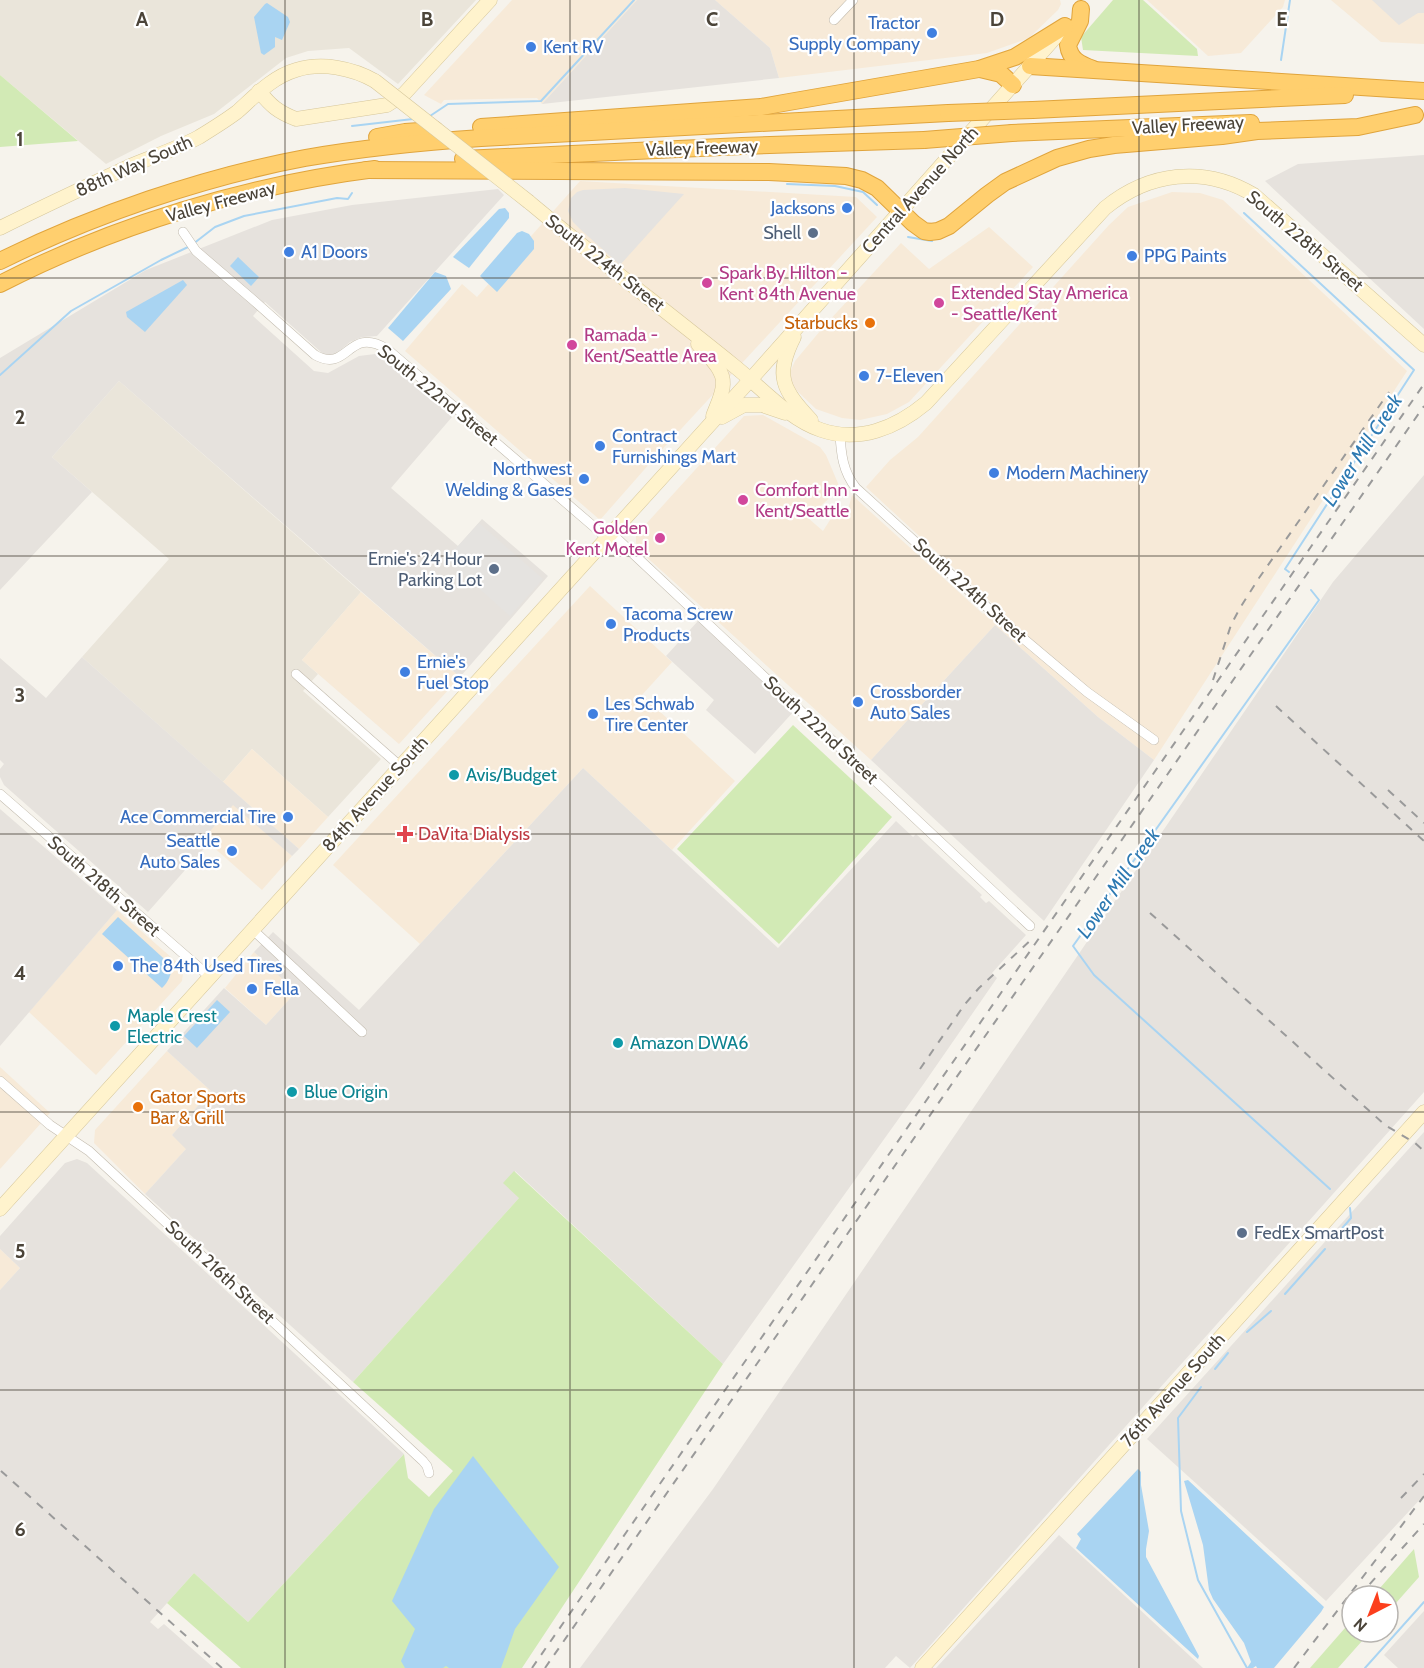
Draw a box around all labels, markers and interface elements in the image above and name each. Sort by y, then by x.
text: A [136,7,149,31]
text: B [421,7,433,31]
text: C [706,7,718,31]
text: D [990,7,1004,31]
text: E [1276,7,1288,31]
place label: Tractor Supply Company [789,12,920,55]
marker: Tractor Supply Company [925,26,939,40]
place label: Kent RV [543,36,604,58]
marker: Kent RV [524,40,538,54]
street label: Valley Freeway [1131,111,1245,139]
street label: Central Avenue North [857,122,983,258]
text: 1 [16,127,24,151]
street label: 88th Way South [72,131,196,201]
street label: Valley Freeway [645,135,759,161]
street label: Valley Freeway [164,177,278,227]
street label: South 228th Street [1242,186,1368,296]
place label: Jacksons [770,197,835,219]
marker: Jacksons [840,201,854,215]
street label: South 224th Street [541,210,669,316]
place label: Shell [763,222,802,244]
marker: Shell [806,226,820,240]
place label: A1 Doors [301,241,368,263]
marker: A1 Doors [282,245,296,259]
place label: PPG Paints [1144,245,1227,267]
marker: PPG Paints [1125,249,1139,263]
place label: Spark By Hilton - Kent 84th Avenue [719,262,856,305]
marker: Spark By Hilton - Kent 84th Avenue [700,276,714,290]
place label: Extended Stay America - Seattle/Kent [951,282,1129,325]
marker: Extended Stay America - Seattle/Kent [932,296,946,310]
place label: Starbucks [784,312,858,334]
marker: Starbucks [863,316,877,330]
place label: Ramada - Kent/Seattle Area [584,324,717,367]
marker: Ramada - Kent/Seattle Area [565,338,579,352]
street label: South 222nd Street [373,340,503,450]
place label: 7-Eleven [876,365,944,387]
marker: 7-Eleven [857,369,871,383]
water label: Lower Mill Creek [1317,388,1408,510]
text: 2 [15,405,25,429]
place label: Contract Furnishings Mart [612,425,736,468]
marker: Contract Furnishings Mart [593,439,607,453]
place label: Northwest Welding & Gases [446,458,572,501]
place label: Modern Machinery [1006,462,1148,484]
marker: Modern Machinery [987,466,1001,480]
marker: Northwest Welding & Gases [577,472,591,486]
place label: Comfort Inn - Kent/Seattle [755,479,859,522]
marker: Comfort Inn - Kent/Seattle [736,493,750,507]
place label: Golden Kent Motel [566,517,649,560]
marker: Golden Kent Motel [653,531,667,545]
street label: South 224th Street [909,533,1031,647]
place label: Ernie's 24 Hour Parking Lot [368,548,482,591]
marker: Ernie's 24 Hour Parking Lot [487,562,501,576]
place label: Tacoma Screw Products [623,603,733,646]
marker: Tacoma Screw Products [604,617,618,631]
place label: Ernie's Fuel Stop [417,651,489,694]
marker: Ernie's Fuel Stop [398,665,412,679]
street label: South 222nd Street [759,671,883,789]
place label: Crossborder Auto Sales [870,681,962,724]
text: 3 [15,683,25,707]
place label: Les Schwab Tire Center [605,693,694,736]
marker: Crossborder Auto Sales [851,695,865,709]
marker: Les Schwab Tire Center [586,707,600,721]
street label: 84th Avenue South [317,732,433,856]
place label: Avis/Budget [466,764,557,786]
marker: Avis/Budget [447,768,461,782]
place label: Ace Commercial Tire [120,806,276,828]
marker: Ace Commercial Tire [281,810,295,824]
water label: Lower Mill Creek [1071,822,1166,943]
place label: DaVita Dialysis [418,823,530,845]
marker: DaVita Dialysis [396,825,414,843]
place label: Seattle Auto Sales [140,830,220,873]
street label: South 218th Street [43,831,165,941]
marker: Seattle Auto Sales [225,844,239,858]
place label: The 84th Used Tires [130,955,283,977]
marker: The 84th Used Tires [111,959,125,973]
text: 4 [14,961,26,985]
place label: Fella [264,978,299,1000]
marker: Fella [245,982,259,996]
place label: Maple Crest Electric [127,1005,217,1048]
marker: Maple Crest Electric [108,1019,122,1033]
place label: Amazon DWA6 [630,1032,748,1054]
marker: Amazon DWA6 [611,1036,625,1050]
place label: Blue Origin [304,1081,388,1103]
marker: Blue Origin [285,1085,299,1099]
place label: Gator Sports Bar & Grill [150,1086,246,1129]
marker: Gator Sports Bar & Grill [131,1100,145,1114]
street label: South 216th Street [161,1216,279,1328]
place label: FedEx SmartPost [1254,1222,1384,1244]
marker: FedEx SmartPost [1235,1226,1249,1240]
text: 5 [15,1239,25,1263]
street label: 76th Avenue South [1116,1329,1230,1451]
text: 6 [14,1517,26,1541]
north arrow [1340,1584,1400,1644]
text: N [1350,1614,1371,1636]

